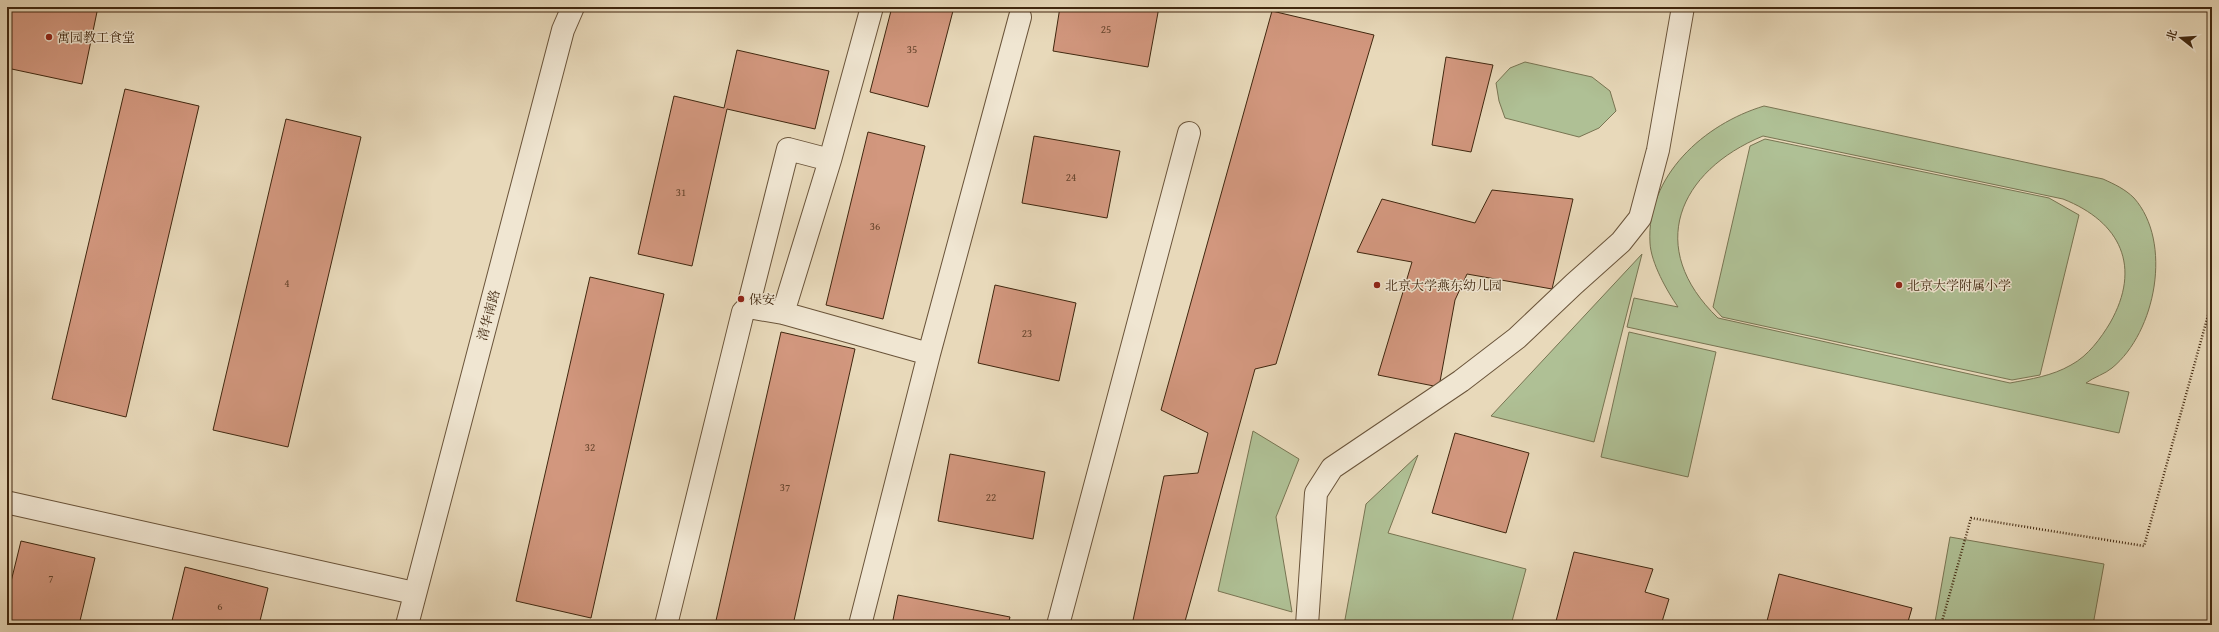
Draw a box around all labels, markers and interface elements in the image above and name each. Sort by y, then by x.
north arrow [2161,18,2201,58]
house number: 25 [1101,21,1111,37]
text: 北 [2162,27,2181,43]
place label: 寓园教工食堂 [57,28,135,47]
marker: 寓园教工食堂 [44,32,54,42]
house number: 35 [907,41,917,57]
house number: 24 [1066,169,1076,185]
house number: 31 [676,184,686,200]
house number: 36 [870,218,880,234]
house number: 4 [284,275,290,291]
place label: 北京大学燕东幼儿园 [1385,276,1502,295]
place label: 北京大学附属小学 [1907,276,2011,295]
marker: 北京大学燕东幼儿园 [1372,280,1382,290]
marker: 北京大学附属小学 [1894,280,1904,290]
street label: 清华南路 [473,288,504,343]
place label: 保安 [749,290,775,309]
marker: 保安 [736,294,746,304]
house number: 23 [1022,325,1032,341]
house number: 32 [585,439,595,455]
house number: 37 [780,479,790,495]
house number: 22 [986,489,996,505]
house number: 7 [48,570,54,586]
house number: 6 [217,598,223,614]

